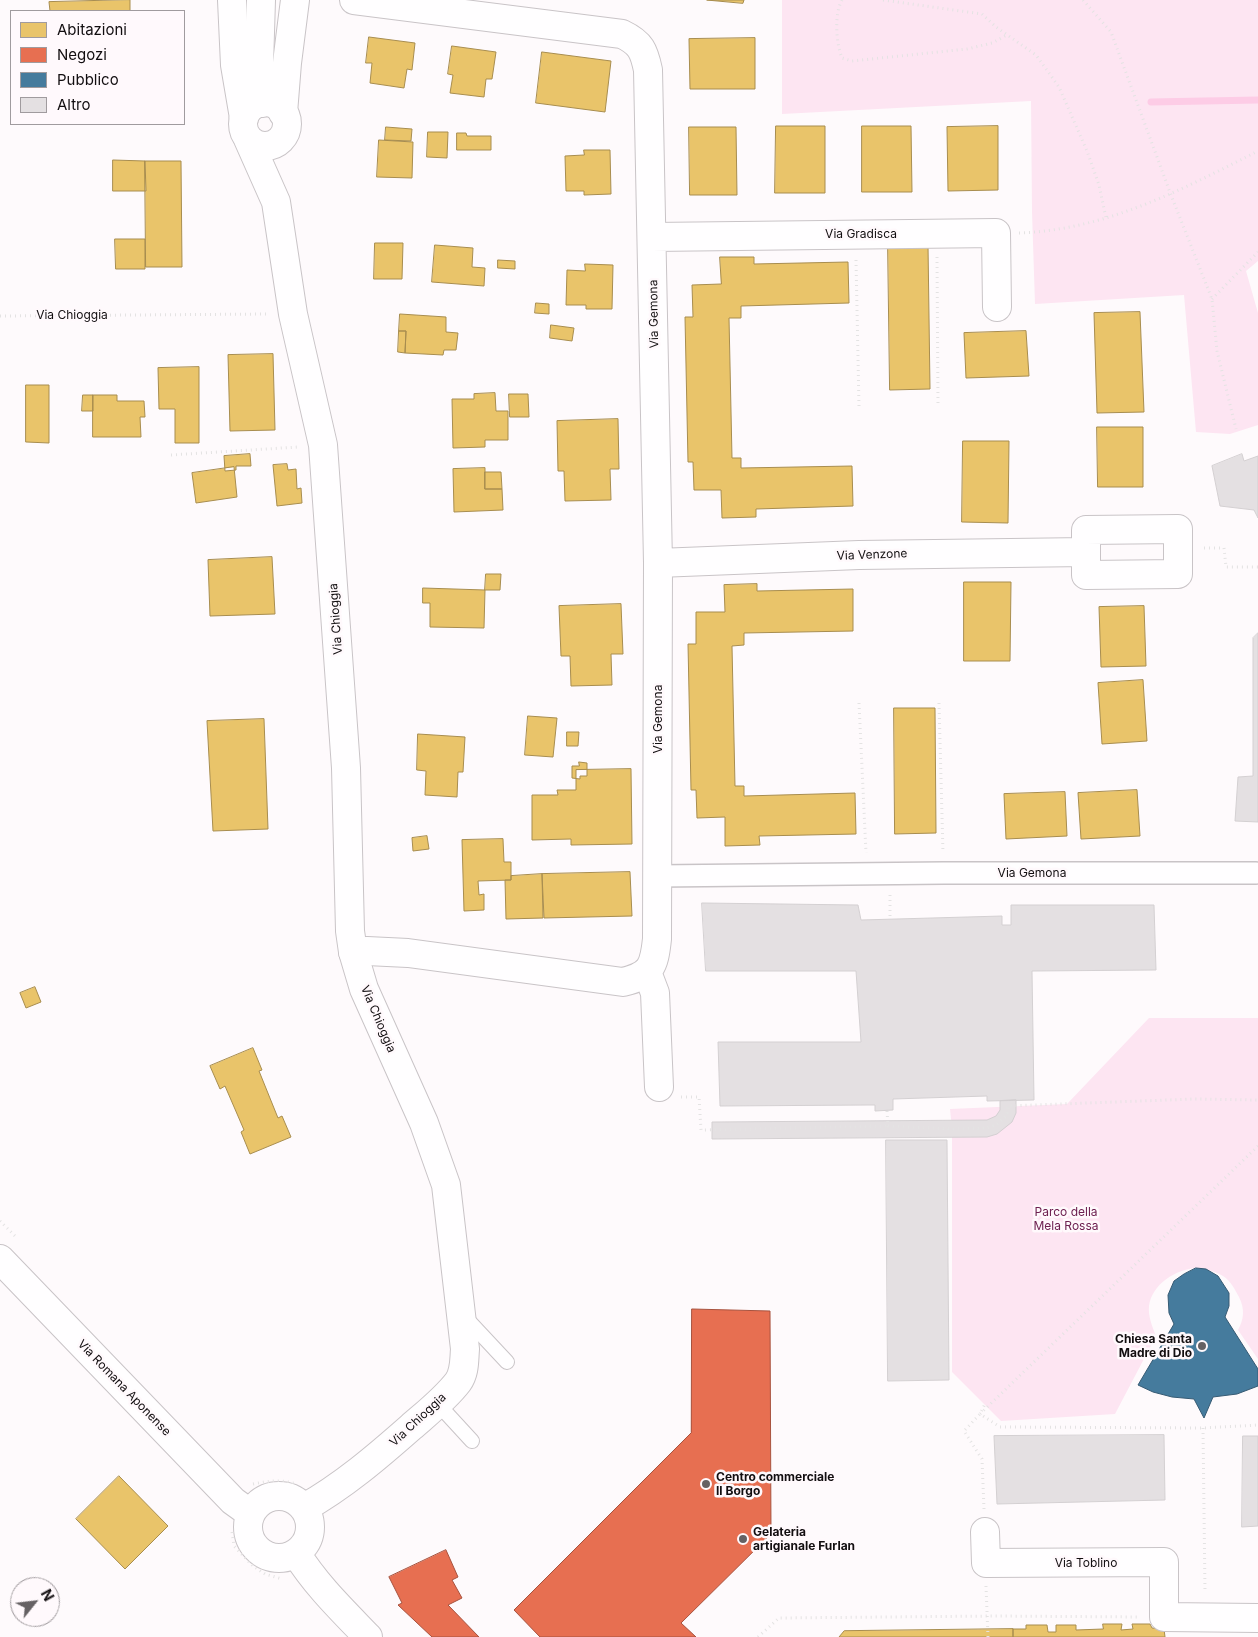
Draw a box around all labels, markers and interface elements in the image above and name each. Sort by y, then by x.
legend [10,10,185,125]
text: Abitazioni [57,20,127,39]
text: Negozi [57,45,107,64]
text: Pubblico [57,70,119,89]
text: Altro [57,95,91,114]
street label: Via Gradisca [825,227,897,241]
street label: Via Gemona [646,279,662,349]
street label: Via Chioggia [36,308,108,322]
street label: Via Venzone [836,547,908,563]
street label: Via Chioggia [326,583,346,655]
street label: Via Gemona [651,685,665,753]
street label: Via Gemona [998,866,1066,880]
street label: Via Chioggia [357,983,399,1055]
park label: Parco della Mela Rossa [1033,1205,1099,1233]
place label: Chiesa Santa Madre di Dio [1115,1332,1192,1360]
street label: Via Romana Aponense [74,1337,174,1439]
marker: Chiesa Santa Madre di Dio [1196,1340,1208,1352]
street label: Via Chioggia [387,1390,449,1450]
place label: Centro commerciale Il Borgo [716,1470,834,1498]
marker: Centro commerciale Il Borgo [700,1478,712,1490]
place label: Gelateria artigianale Furlan [753,1525,855,1553]
marker: Gelateria artigianale Furlan [737,1533,749,1545]
street label: Via Toblino [1055,1556,1117,1570]
north arrow [10,1577,60,1627]
text: N [38,1586,58,1604]

